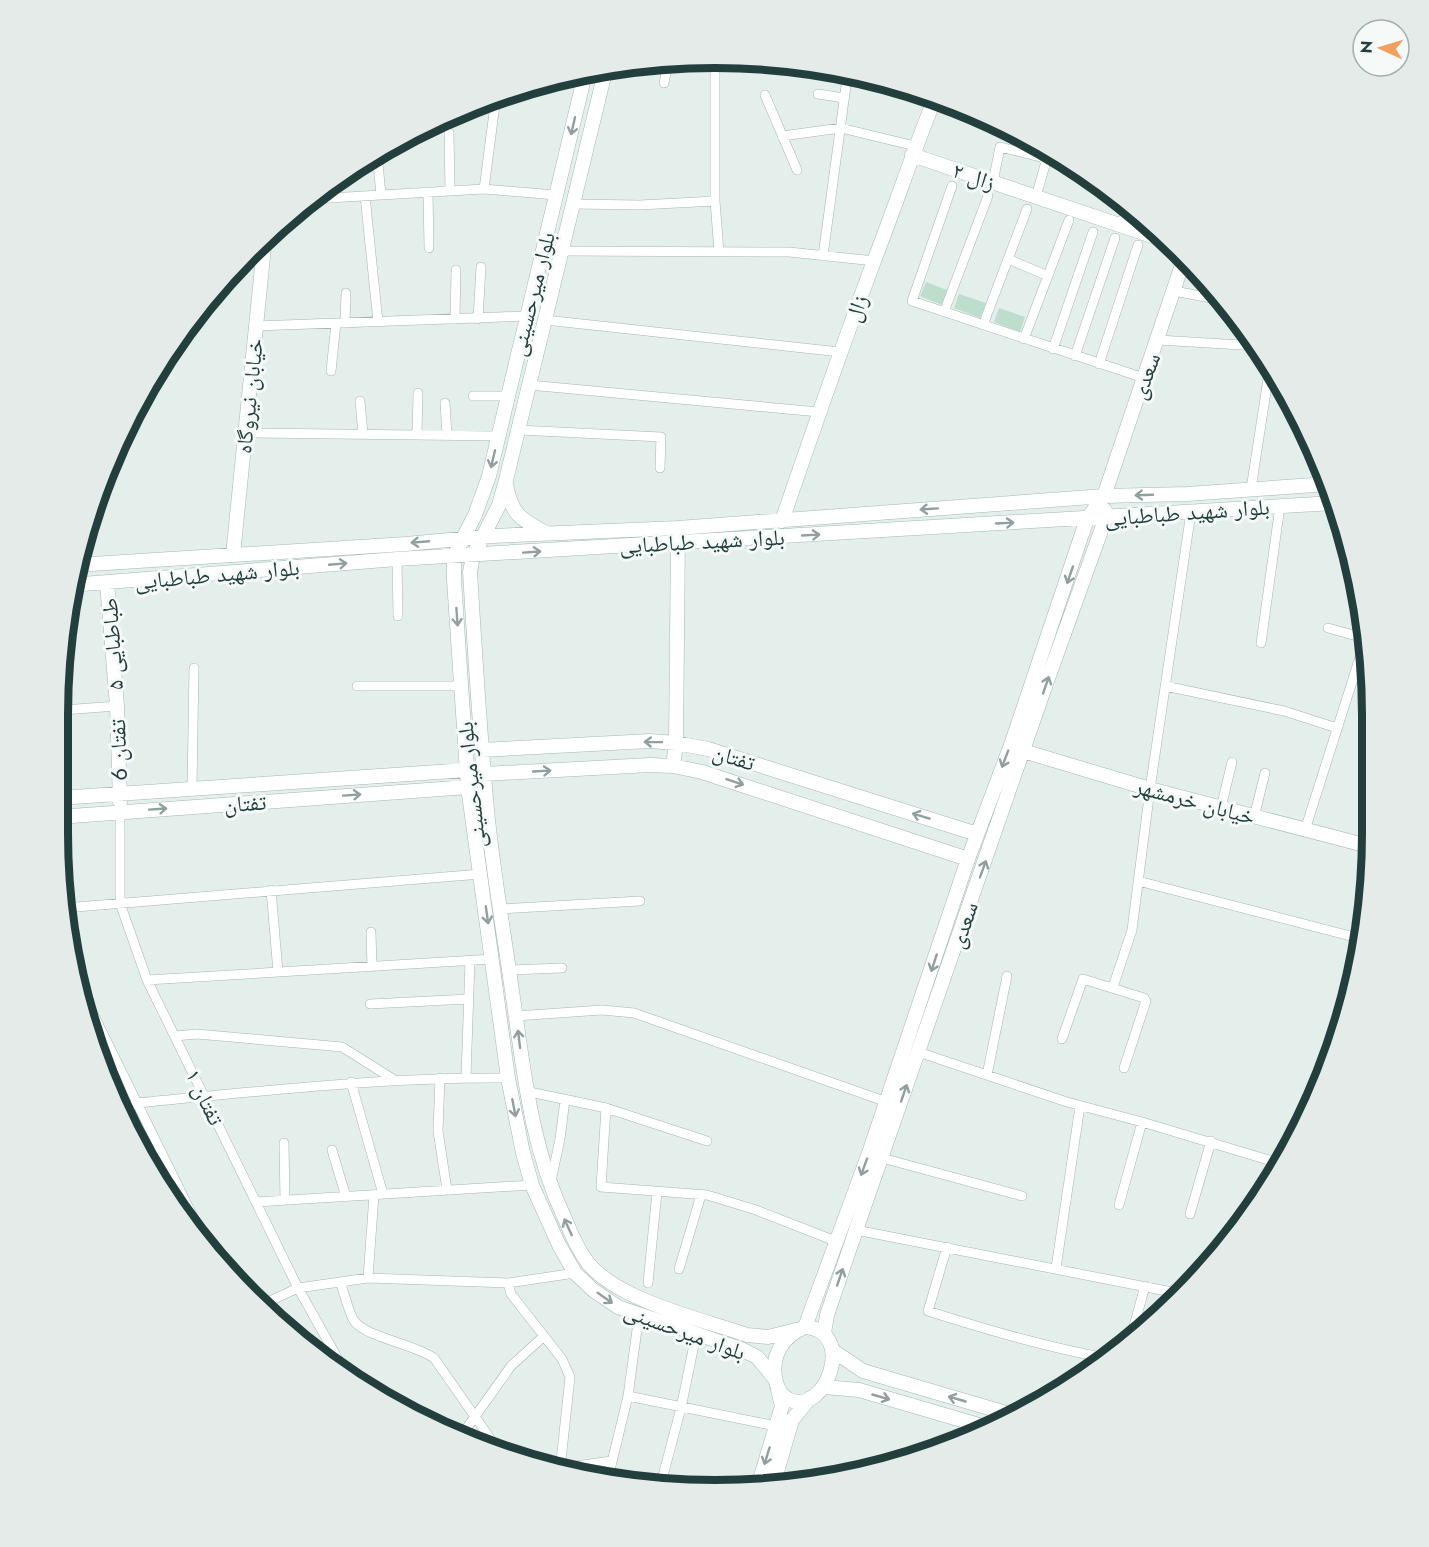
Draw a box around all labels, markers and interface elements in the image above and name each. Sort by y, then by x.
north arrow [1351,18,1411,78]
text: N [1355,40,1378,54]
one-way arrow [566,117,578,136]
street label: زال ۲ [948,154,1000,198]
street label: بلوار میرحسینی [501,229,563,359]
street label: زال [836,290,876,326]
street label: خیابان نیروگاه [227,337,271,455]
street label: سعدی [1122,348,1168,404]
one-way arrow [486,449,498,468]
one-way arrow [1135,489,1155,501]
street label: بلوار شهید طباطبایی [1103,490,1271,534]
one-way arrow [919,504,939,515]
one-way arrow [995,518,1015,529]
street label: بلوار شهید طباطبایی [618,521,786,561]
one-way arrow [800,529,820,540]
one-way arrow [410,537,430,548]
one-way arrow [522,546,542,557]
street label: بلوار شهید طباطبایی [133,551,301,597]
one-way arrow [327,558,347,569]
one-way arrow [1063,565,1074,584]
street label: طباطبایی ۵ [93,597,131,691]
one-way arrow [451,606,462,626]
one-way arrow [1041,676,1052,695]
street label: تفتان 6 [101,718,135,781]
street label: بلوار میرحسینی [448,720,494,850]
street label: تفتان [709,735,759,779]
one-way arrow [644,736,664,748]
one-way arrow [999,749,1010,768]
one-way arrow [531,766,551,777]
street label: خیابان خرمشهر [1130,769,1259,832]
one-way arrow [725,778,744,789]
street label: تفتان [223,786,268,820]
one-way arrow [342,789,362,800]
one-way arrow [147,803,167,814]
one-way arrow [912,810,931,821]
one-way arrow [978,860,989,879]
street label: سعدی [940,897,986,953]
one-way arrow [481,905,492,925]
one-way arrow [927,953,938,972]
one-way arrow [513,1030,524,1049]
street label: تفتان ۱ [178,1063,233,1131]
one-way arrow [900,1084,911,1103]
one-way arrow [509,1098,520,1118]
one-way arrow [858,1157,869,1176]
one-way arrow [562,1218,573,1236]
one-way arrow [835,1268,846,1287]
one-way arrow [596,1292,613,1304]
street label: بلوار میرحسینی [620,1294,750,1368]
one-way arrow [871,1391,890,1403]
one-way arrow [948,1392,967,1404]
one-way arrow [761,1446,772,1465]

